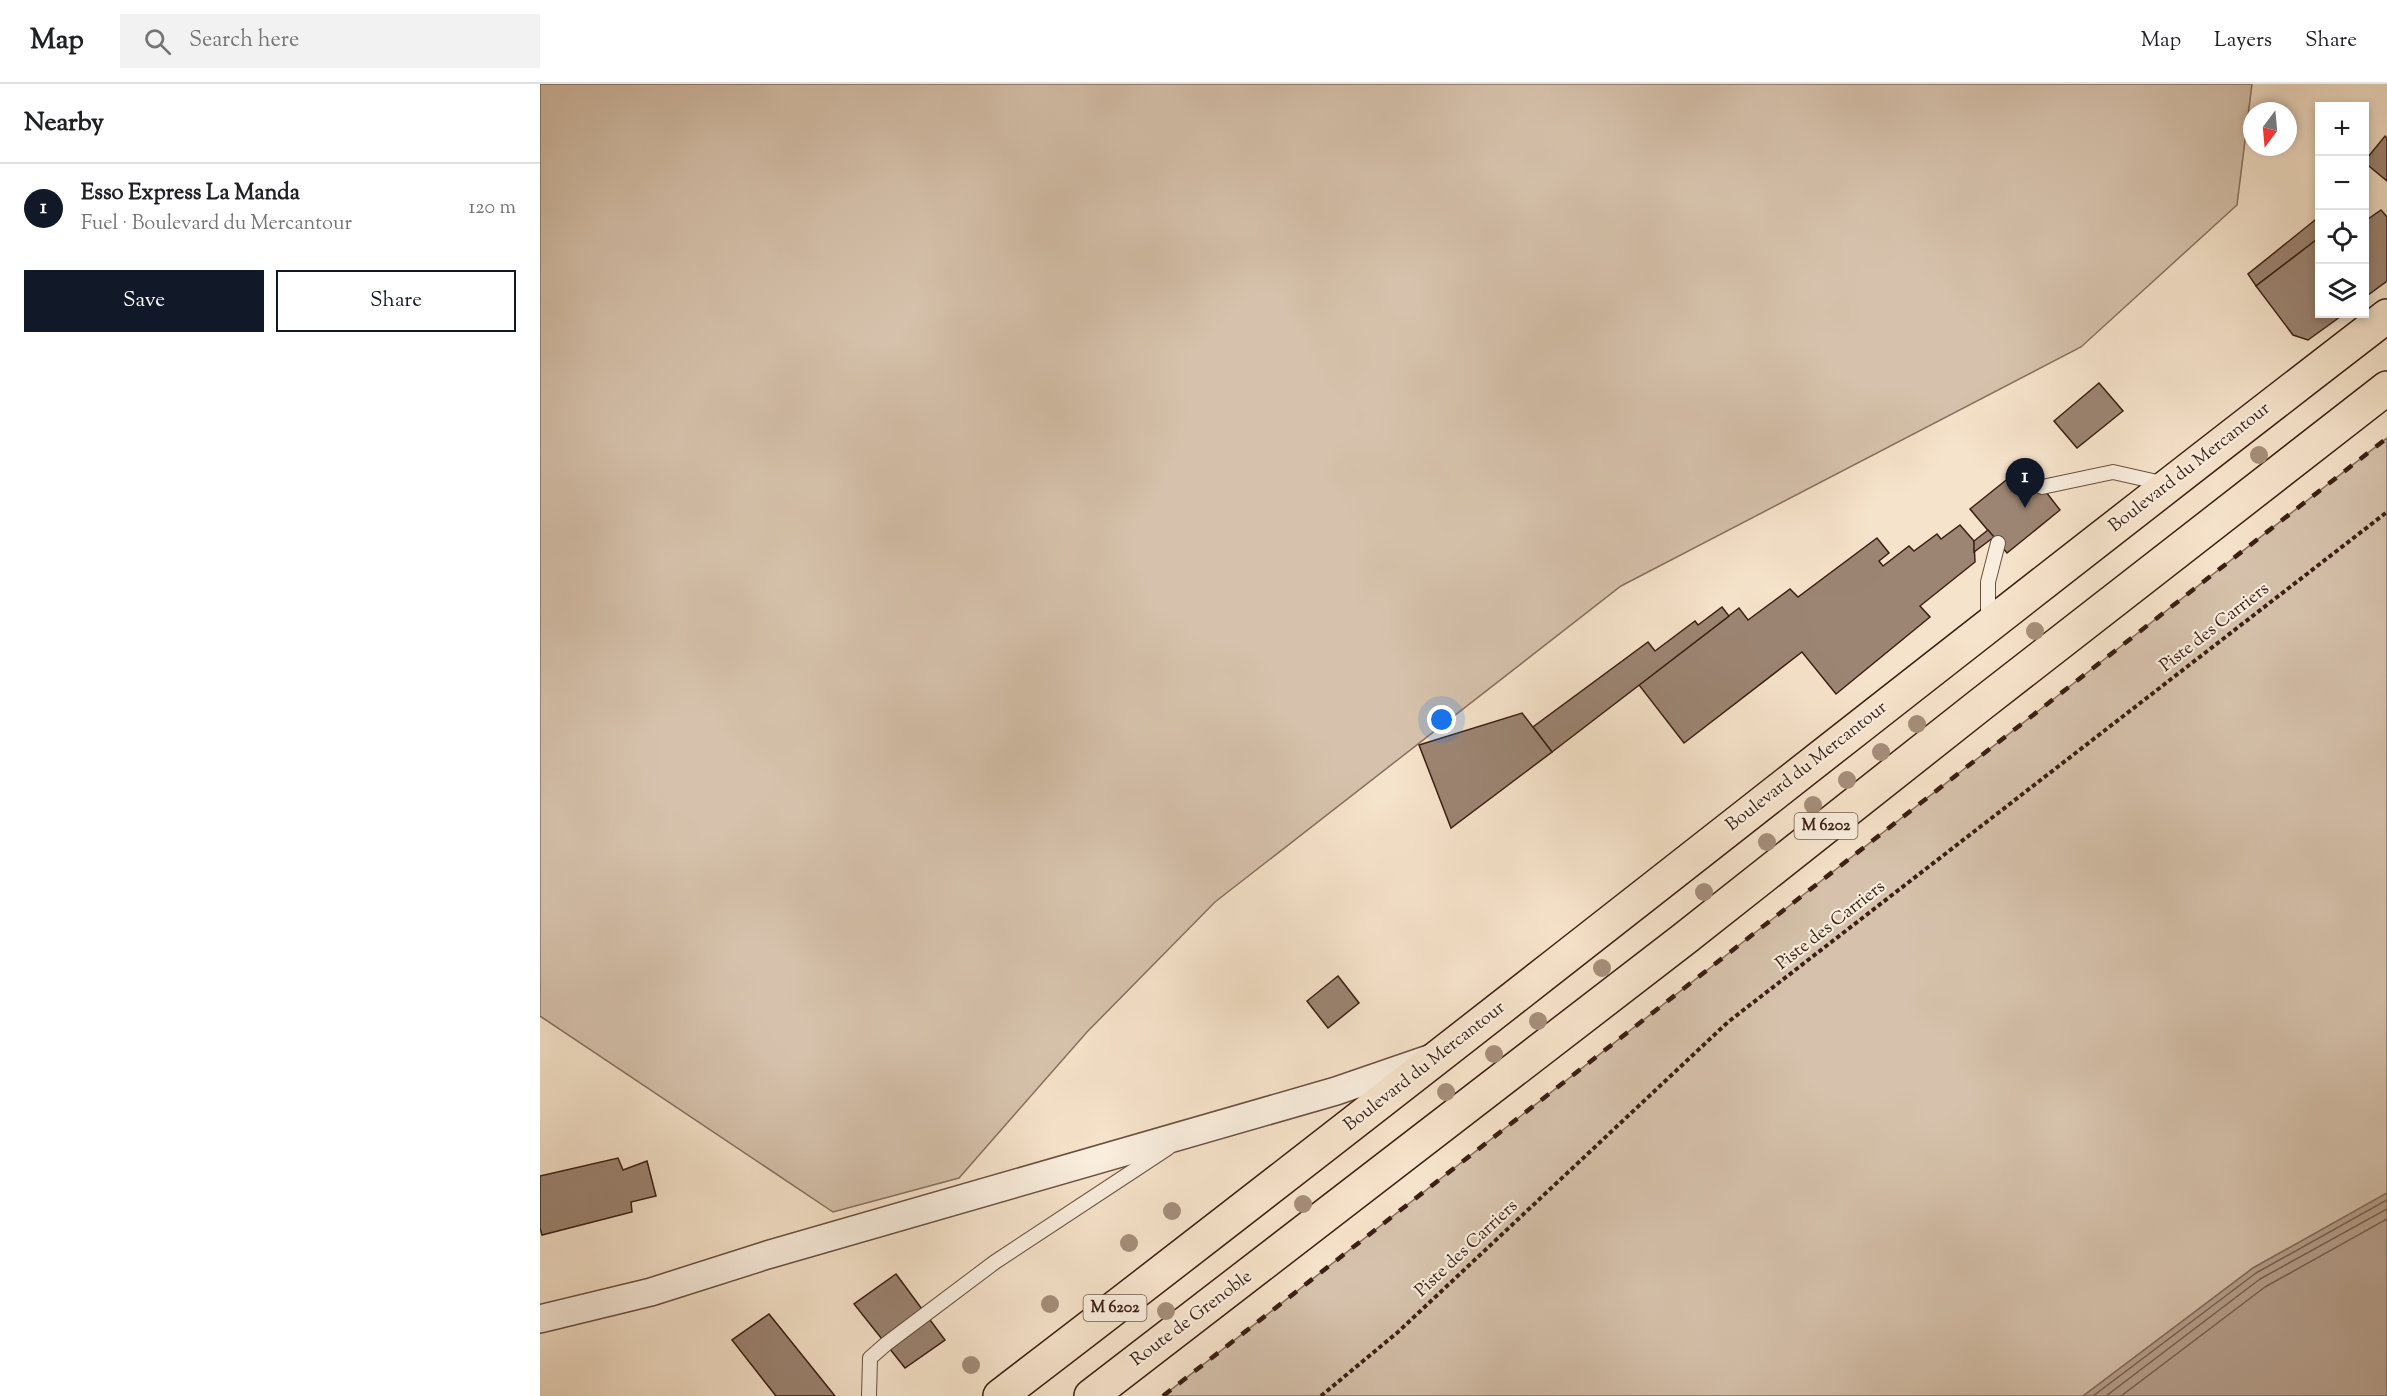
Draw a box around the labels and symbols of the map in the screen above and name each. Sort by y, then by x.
north arrow [2243,102,2297,156]
street label: Boulevard du Mercantour [2104,397,2276,539]
pin: 1 [2006,458,2044,508]
street label: Piste des Carriers [2155,577,2275,679]
street label: Boulevard du Mercantour [1721,696,1893,838]
your location [1427,705,1456,734]
road number: M 6202 [1794,813,1858,839]
street label: Piste des Carriers [1771,875,1891,977]
street label: Boulevard du Mercantour [1339,996,1511,1138]
street label: Piste des Carriers [1410,1194,1524,1304]
street label: Route de Grenoble [1126,1265,1258,1373]
road number: M 6202 [1084,1295,1146,1321]

